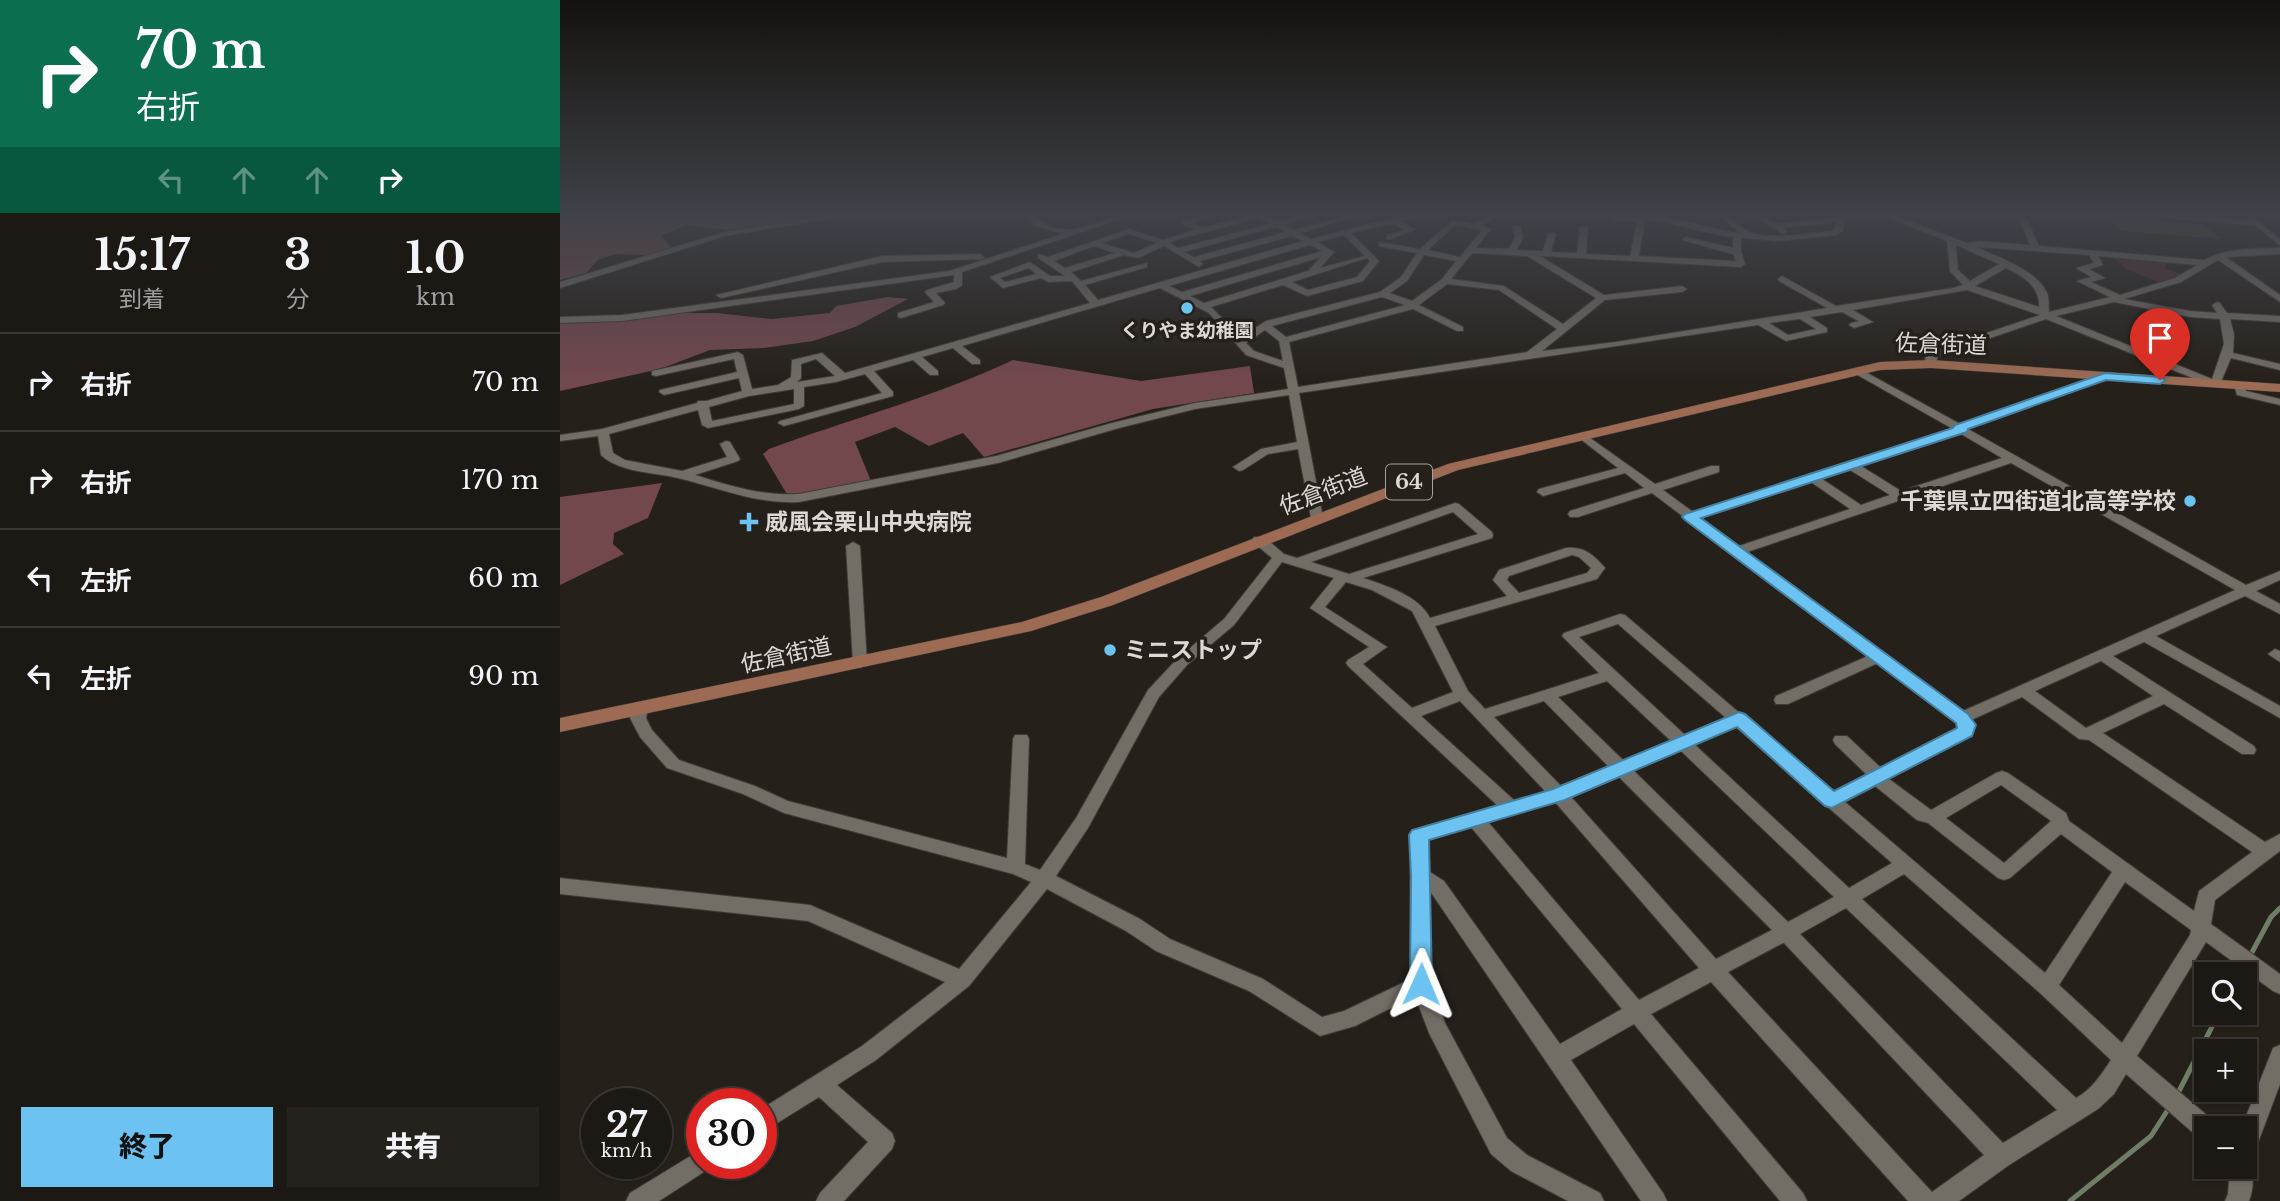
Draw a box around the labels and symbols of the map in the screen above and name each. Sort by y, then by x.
marker: くりやま幼稚園 [1179,300,1195,316]
pin [2130,308,2190,380]
place label: くりやま幼稚園 [1120,319,1254,342]
street label: 佐倉街道 [1895,328,1987,360]
street label: 佐倉街道 [1275,461,1371,521]
road number: 64 [1386,464,1432,500]
place label: 千葉県立四街道北高等学校 [1900,487,2176,515]
marker: 千葉県立四街道北高等学校 [2182,493,2198,509]
place label: 威風会栗山中央病院 [765,508,972,536]
marker: 威風会栗山中央病院 [739,512,759,532]
street label: 佐倉街道 [738,632,834,678]
place label: ミニストップ [1124,636,1262,664]
marker: ミニストップ [1102,642,1118,658]
position arrow [1384,947,1458,1021]
speed limit sign: 30 [686,1088,777,1179]

